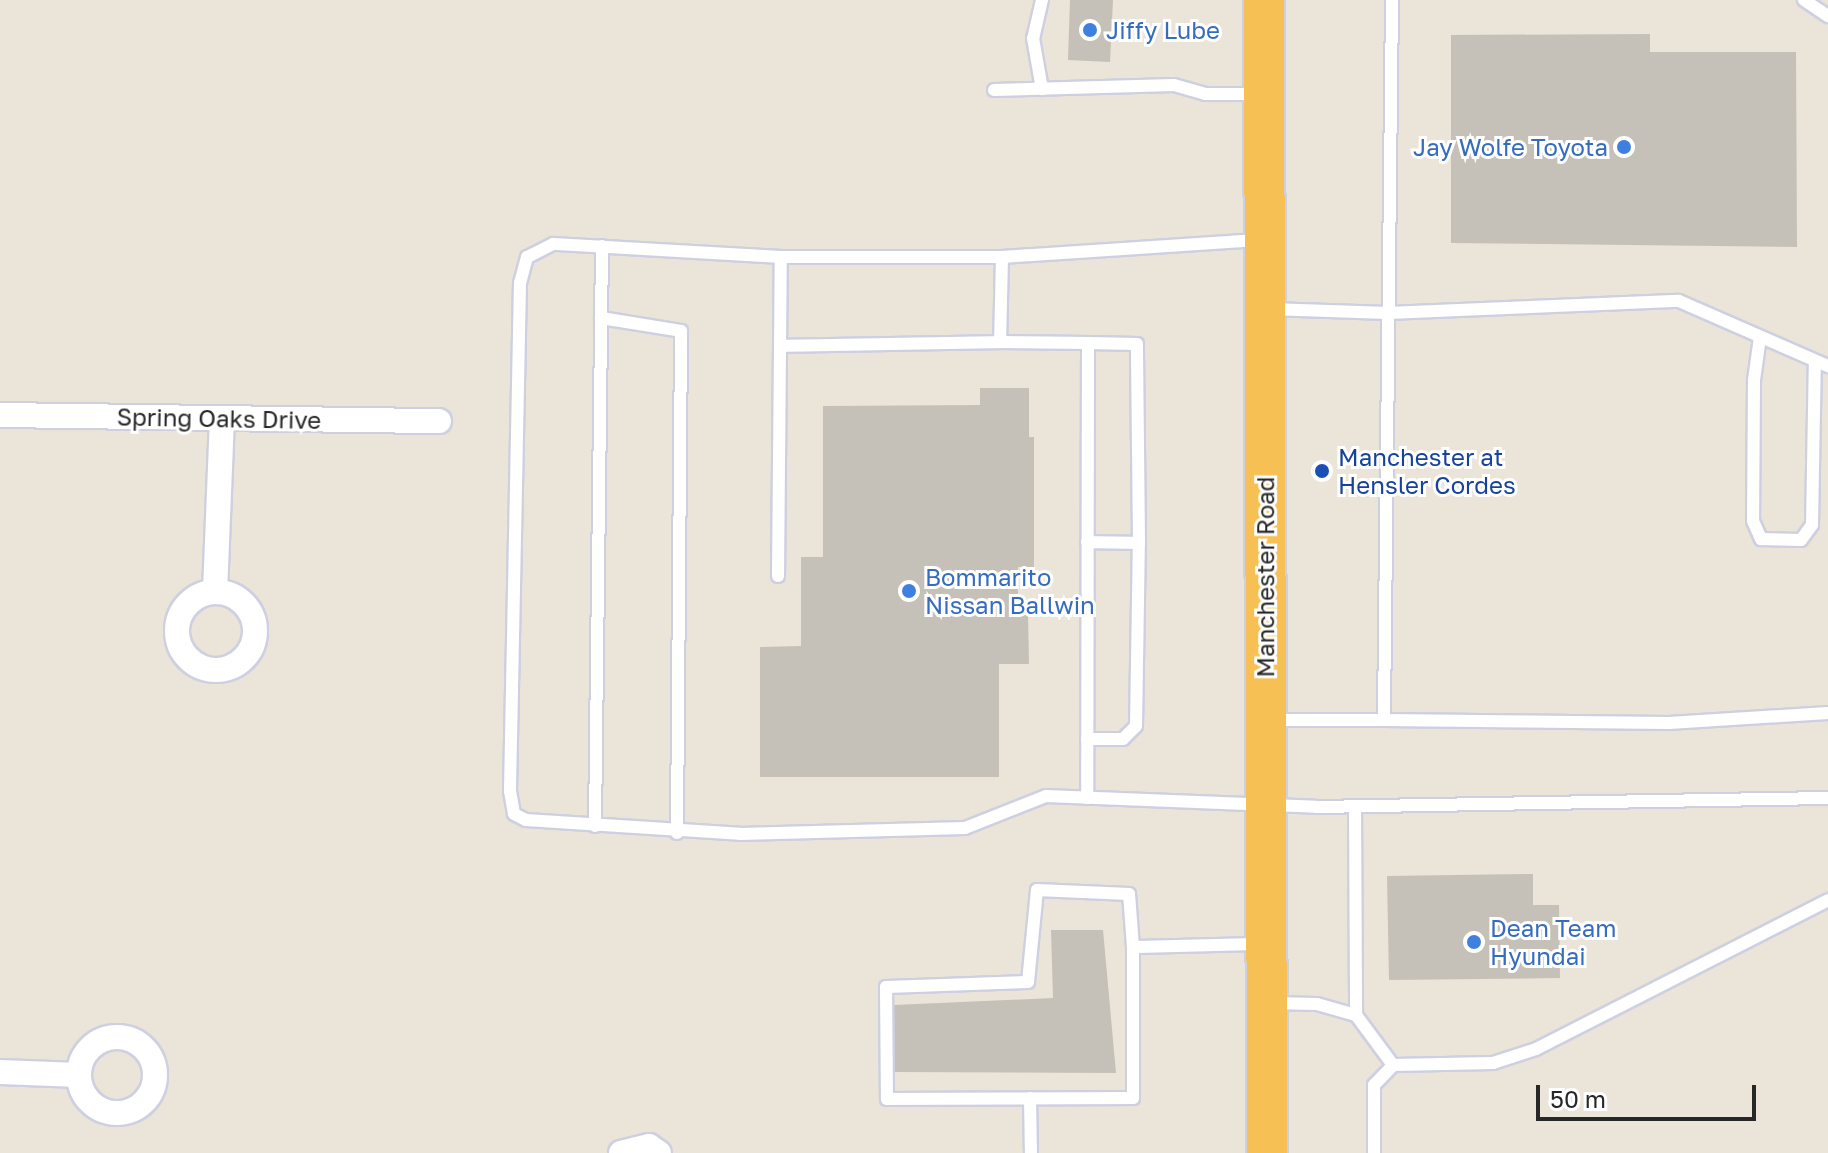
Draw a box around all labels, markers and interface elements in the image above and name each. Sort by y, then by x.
place label: Jiffy Lube [1106,16,1220,44]
marker: Jiffy Lube [1081,21,1099,39]
place label: Jay Wolfe Toyota [1413,133,1608,161]
marker: Jay Wolfe Toyota [1615,138,1633,156]
street label: Spring Oaks Drive [117,402,321,434]
place label: Manchester at Hensler Cordes [1338,443,1516,499]
marker: Manchester at Hensler Cordes [1313,462,1331,480]
street label: Manchester Road [1251,476,1279,678]
place label: Bommarito Nissan Ballwin [925,563,1095,619]
marker: Bommarito Nissan Ballwin [900,582,918,600]
place label: Dean Team Hyundai [1490,914,1616,970]
marker: Dean Team Hyundai [1465,933,1483,951]
scale bar [1540,1069,1760,1119]
text: 50 m [1550,1084,1606,1113]

